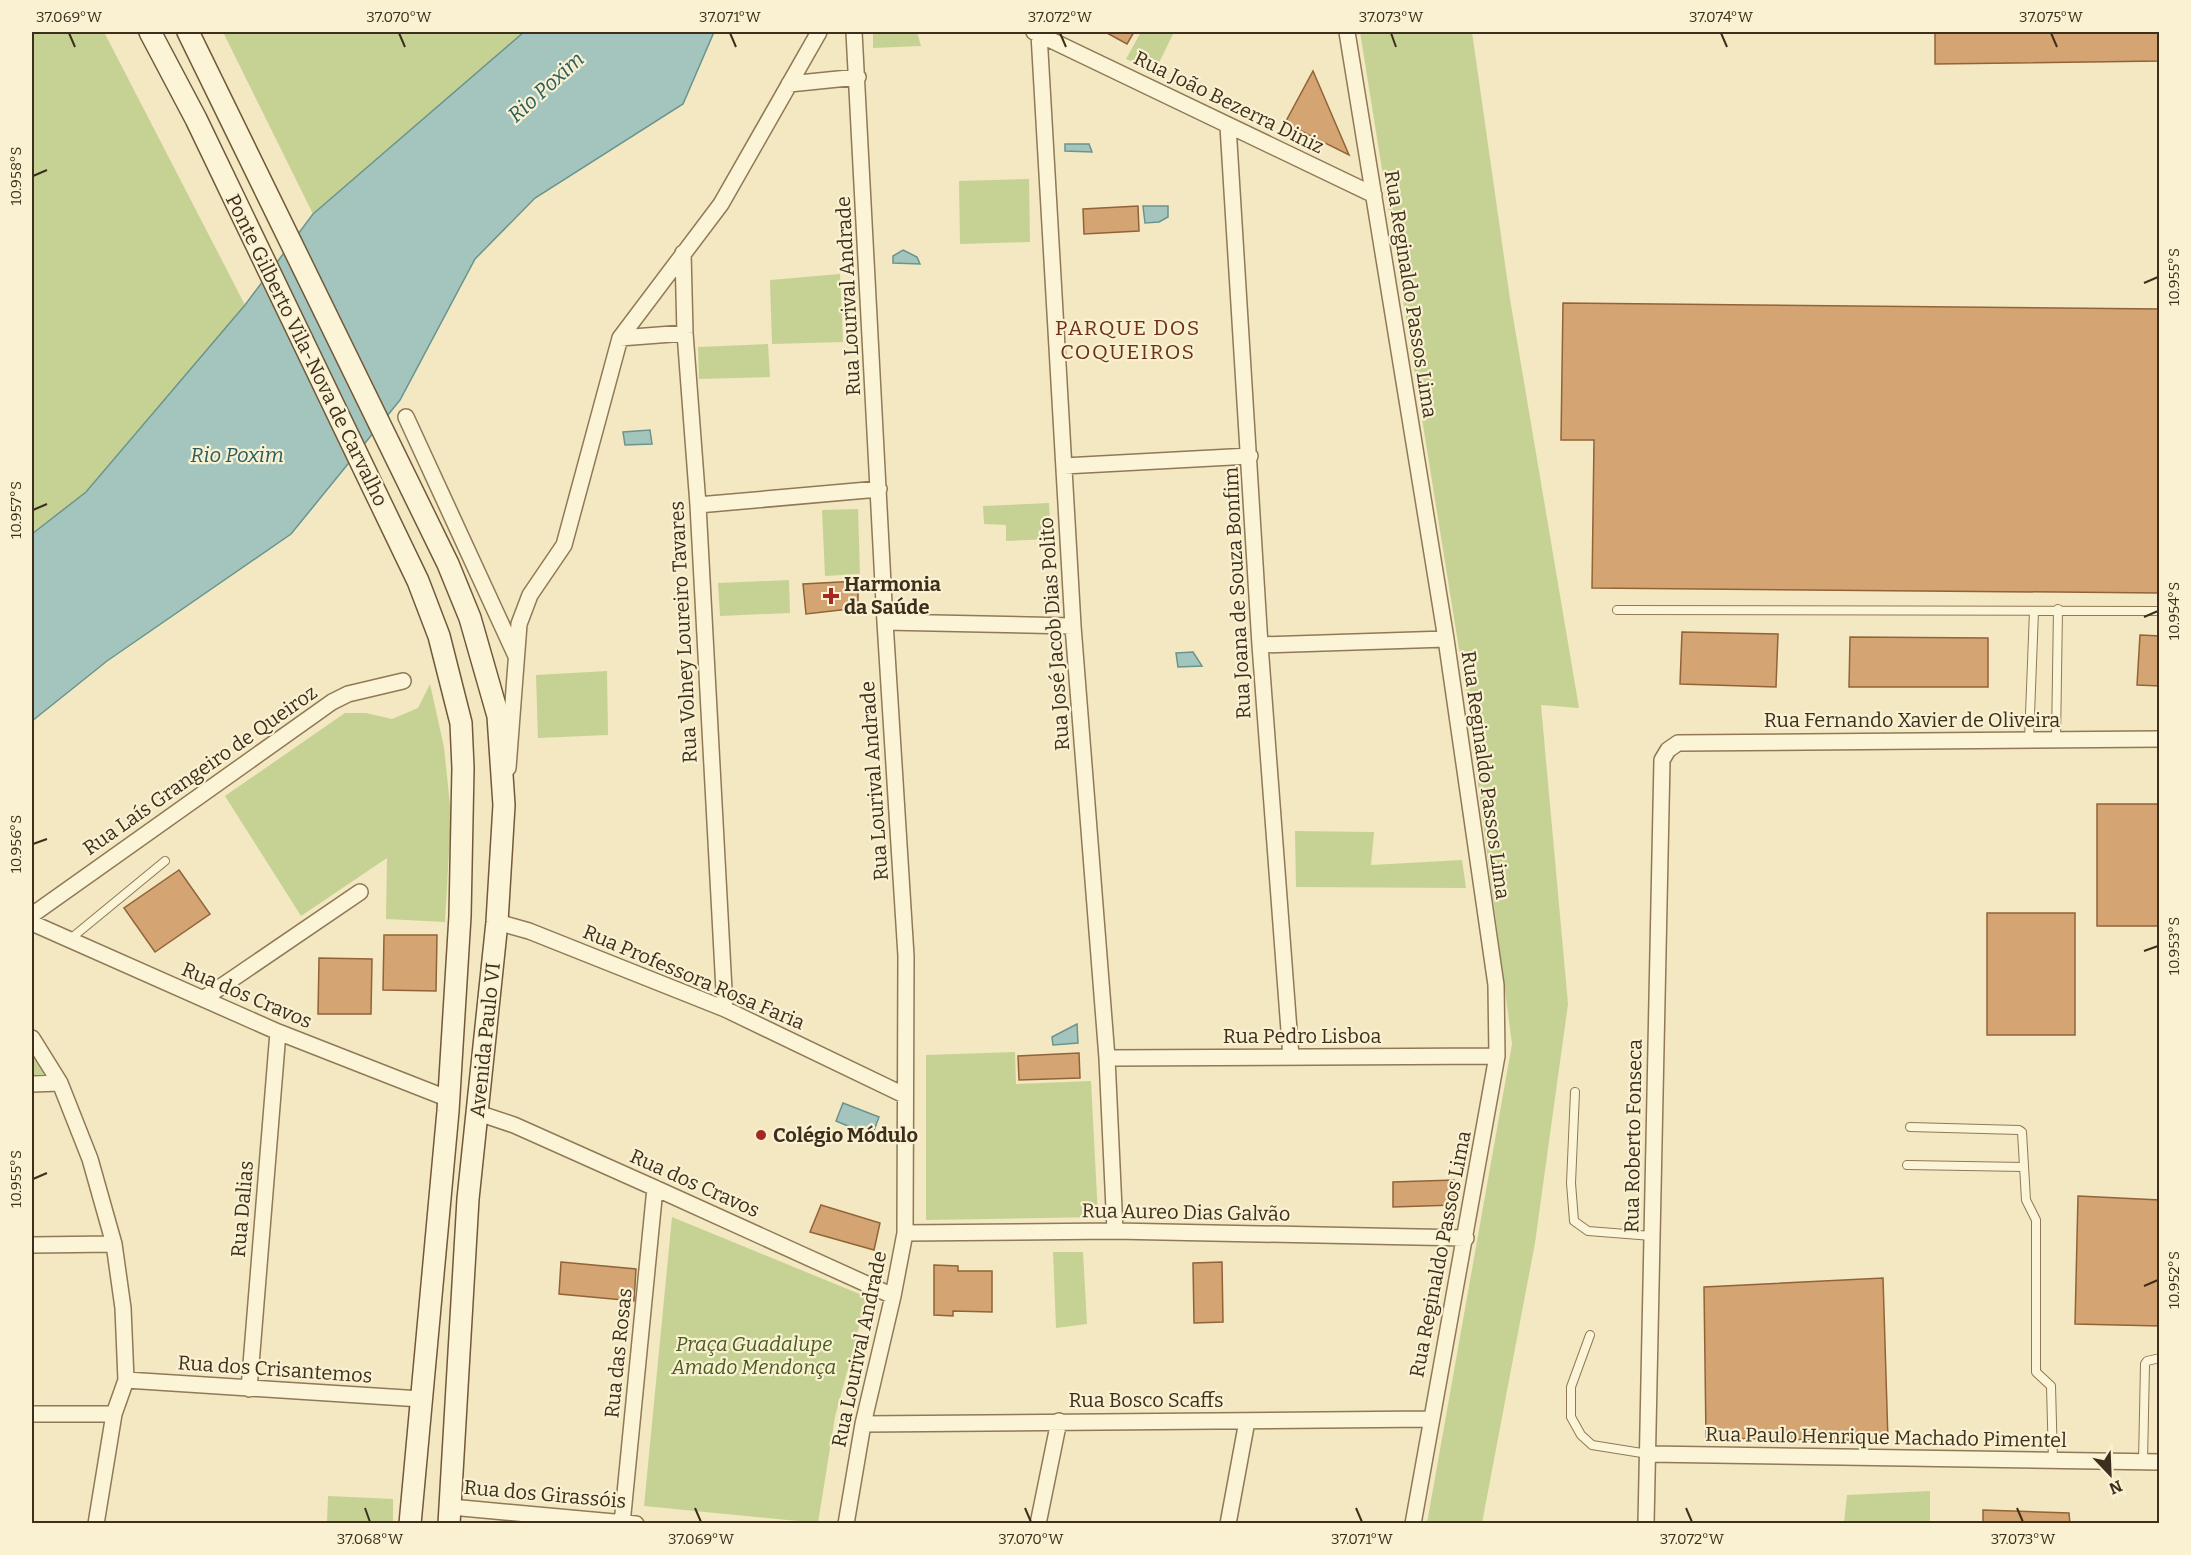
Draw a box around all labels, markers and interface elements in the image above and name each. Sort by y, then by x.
text: 37.069°W [36,8,103,26]
text: 37.070°W [366,8,432,26]
text: 37.071°W [699,8,762,26]
text: 37.072°W [1028,8,1093,26]
text: 37.073°W [1359,8,1424,26]
text: 37.074°W [1689,8,1754,26]
text: 37.075°W [2019,8,2084,26]
street label: Rua João Bezerra Diniz [1130,45,1328,159]
water label: Rio Poxim [503,46,589,128]
text: 10.958°S [7,146,25,206]
street label: Rua Reginaldo Passos Lima [1380,168,1442,420]
street label: Ponte Gilberto Vila-Nova de Carvalho [221,190,393,510]
street label: Rua Lourival Andrade [831,195,865,397]
text: 10.955°S [2165,248,2183,306]
district label: PARQUE DOS COQUEIROS [1055,315,1201,365]
water label: Rio Poxim [190,442,284,468]
street label: Rua Joana de Souza Bonfim [1218,466,1256,720]
text: 10.957°S [7,481,25,539]
street label: Rua Volney Loureiro Tavares [664,500,702,764]
street label: Rua José Jacob Dias Polito [1034,516,1074,752]
place label: Harmonia da Saúde [844,572,941,619]
text: 10.954°S [2165,582,2183,640]
marker: Harmonia da Saúde [822,587,840,605]
street label: Rua Reginaldo Passos Lima [1457,649,1515,901]
street label: Rua Laís Grangeiro de Queiroz [78,680,322,860]
street label: Rua Lourival Andrade [855,680,893,882]
street label: Rua Fernando Xavier de Oliveira [1764,708,2060,732]
text: 10.956°S [7,815,25,873]
text: 10.953°S [2165,917,2183,975]
street label: Rua Professora Rosa Faria [579,919,809,1035]
street label: Rua dos Cravos [178,957,316,1033]
street label: Avenida Paulo VI [465,961,505,1119]
street label: Rua Pedro Lisboa [1223,1024,1381,1048]
street label: Rua Roberto Fonseca [1619,1039,1647,1233]
place label: Colégio Módulo [773,1123,918,1147]
marker: Colégio Módulo [754,1128,768,1142]
street label: Rua Reginaldo Passos Lima [1404,1129,1476,1379]
street label: Rua dos Cravos [626,1144,764,1222]
text: 10.955°S [7,1150,25,1208]
street label: Rua Dalias [226,1160,258,1258]
street label: Rua Aureo Dias Galvão [1082,1198,1290,1226]
street label: Rua Lourival Andrade [826,1249,892,1449]
text: 10.952°S [2165,1251,2183,1309]
street label: Rua das Rosas [599,1287,637,1419]
park label: Praça Guadalupe Amado Mendonça [671,1332,836,1379]
street label: Rua dos Crisantemos [177,1350,373,1388]
street label: Rua Bosco Scaffs [1068,1388,1224,1412]
street label: Rua Paulo Henrique Machado Pimentel [1705,1422,2067,1452]
north arrow [2080,1444,2140,1504]
street label: Rua dos Girassóis [463,1475,627,1513]
text: N [2106,1476,2125,1499]
text: 37.068°W [337,1530,404,1548]
text: 37.069°W [668,1530,735,1548]
text: 37.070°W [998,1530,1064,1548]
text: 37.071°W [1331,1530,1394,1548]
text: 37.072°W [1660,1530,1725,1548]
text: 37.073°W [1991,1530,2056,1548]

